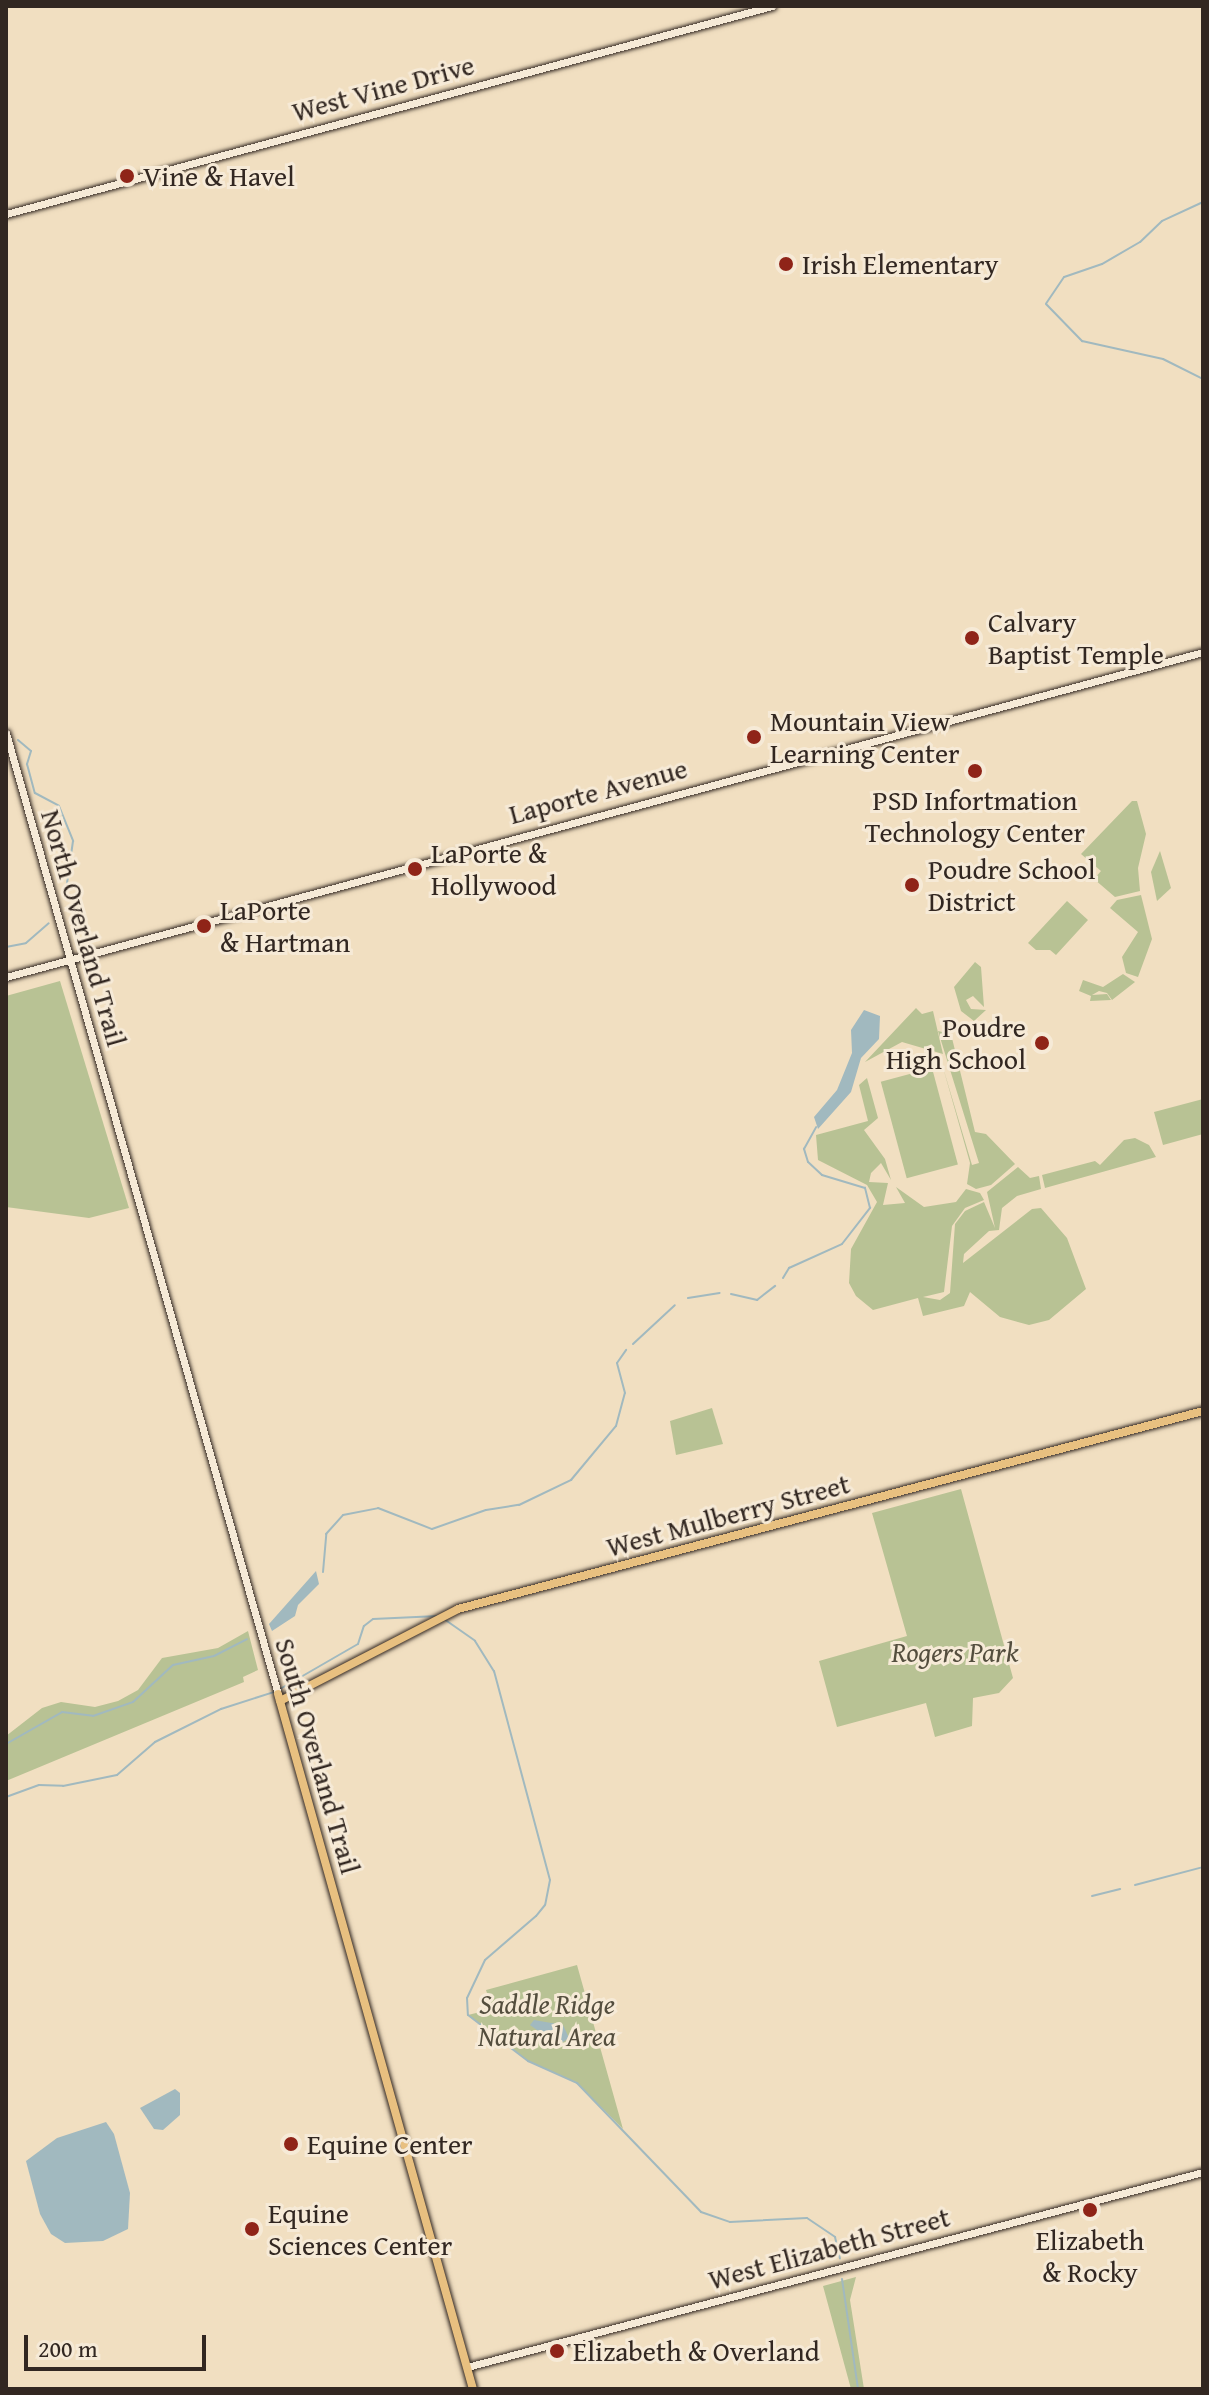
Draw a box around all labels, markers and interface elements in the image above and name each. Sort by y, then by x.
street label: West Vine Drive [288,48,478,128]
place label: Vine & Havel [143,159,295,193]
marker: Vine & Havel [118,167,136,185]
place label: Irish Elementary [802,247,999,281]
marker: Irish Elementary [777,255,795,273]
place label: Calvary Baptist Temple [988,605,1164,671]
marker: Calvary Baptist Temple [963,629,981,647]
place label: Mountain View Learning Center [770,704,960,770]
marker: Mountain View Learning Center [745,728,763,746]
street label: Laporte Avenue [505,751,691,831]
marker: PSD Infortmation Technology Center [966,762,984,780]
place label: PSD Infortmation Technology Center [865,783,1085,849]
street label: North Overland Trail [34,806,134,1050]
place label: LaPorte & Hollywood [431,836,557,902]
place label: Poudre School District [928,852,1096,918]
marker: LaPorte & Hollywood [406,860,424,878]
marker: Poudre School District [903,876,921,894]
place label: LaPorte & Hartman [220,893,350,959]
marker: LaPorte & Hartman [195,917,213,935]
place label: Poudre High School [886,1010,1026,1076]
marker: Poudre High School [1033,1034,1051,1052]
street label: West Mulberry Street [603,1466,853,1564]
street label: South Overland Trail [268,1634,368,1878]
park label: Rogers Park [892,1635,1018,1669]
park label: Saddle Ridge Natural Area [478,1987,616,2053]
place label: Equine Center [307,2127,473,2161]
marker: Equine Center [282,2135,300,2153]
place label: Equine Sciences Center [268,2196,452,2262]
street label: West Elizabeth Street [705,2200,953,2296]
marker: Elizabeth & Rocky [1081,2201,1099,2219]
marker: Equine Sciences Center [243,2220,261,2238]
place label: Elizabeth & Rocky [1036,2223,1144,2289]
scale bar [28,2319,210,2369]
text: 200 m [38,2331,98,2366]
place label: Elizabeth & Overland [573,2334,820,2368]
marker: Elizabeth & Overland [548,2342,566,2360]

